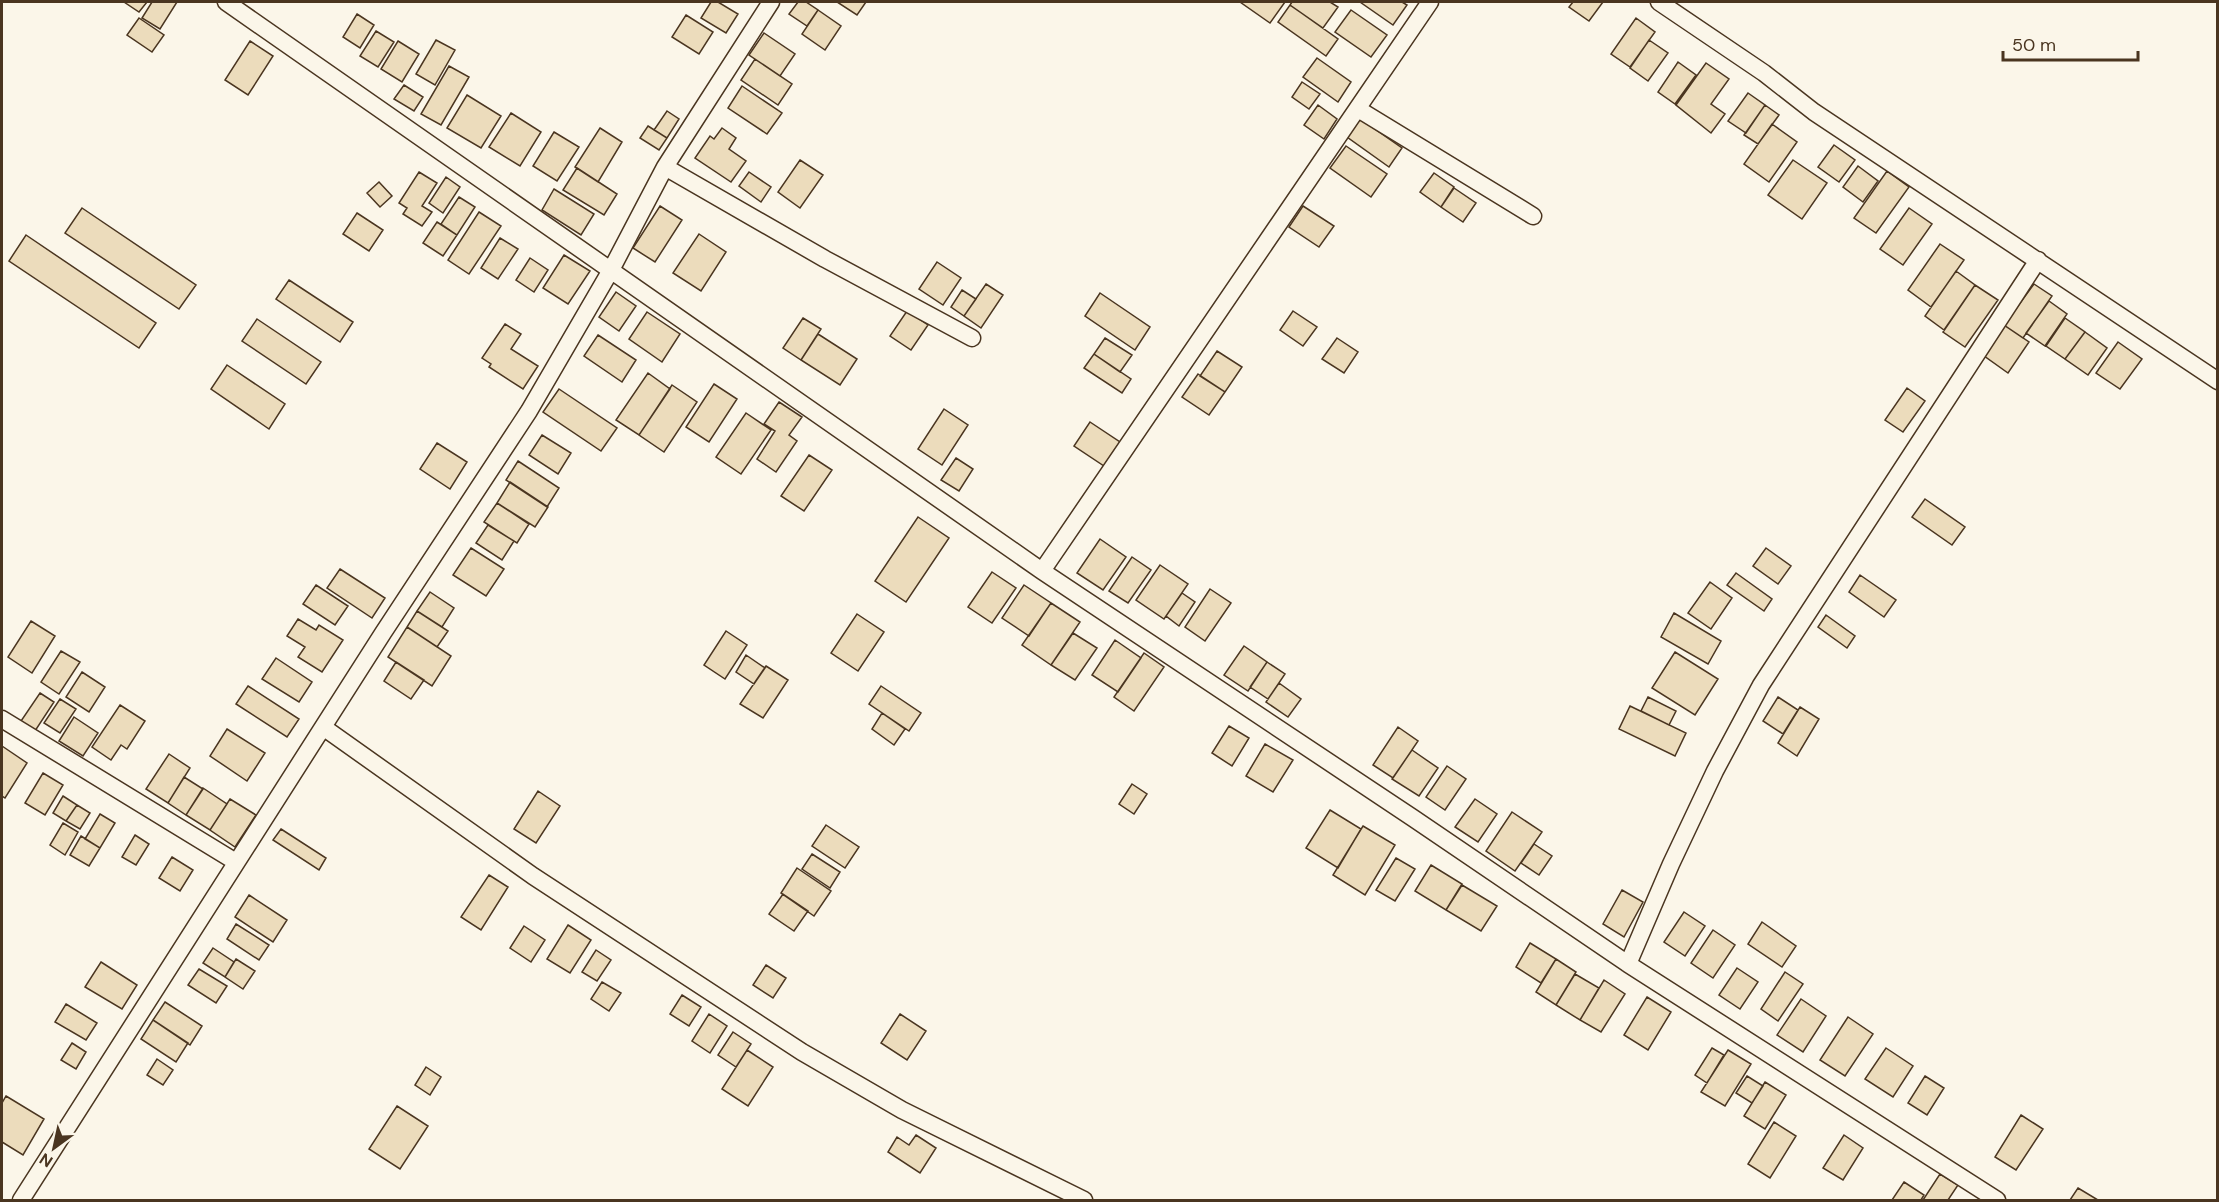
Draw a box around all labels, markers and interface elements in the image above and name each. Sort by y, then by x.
scale bar [2003,24,2138,62]
text: 50 m [2012,33,2056,57]
north arrow [24,1118,84,1178]
text: N [35,1148,57,1172]

